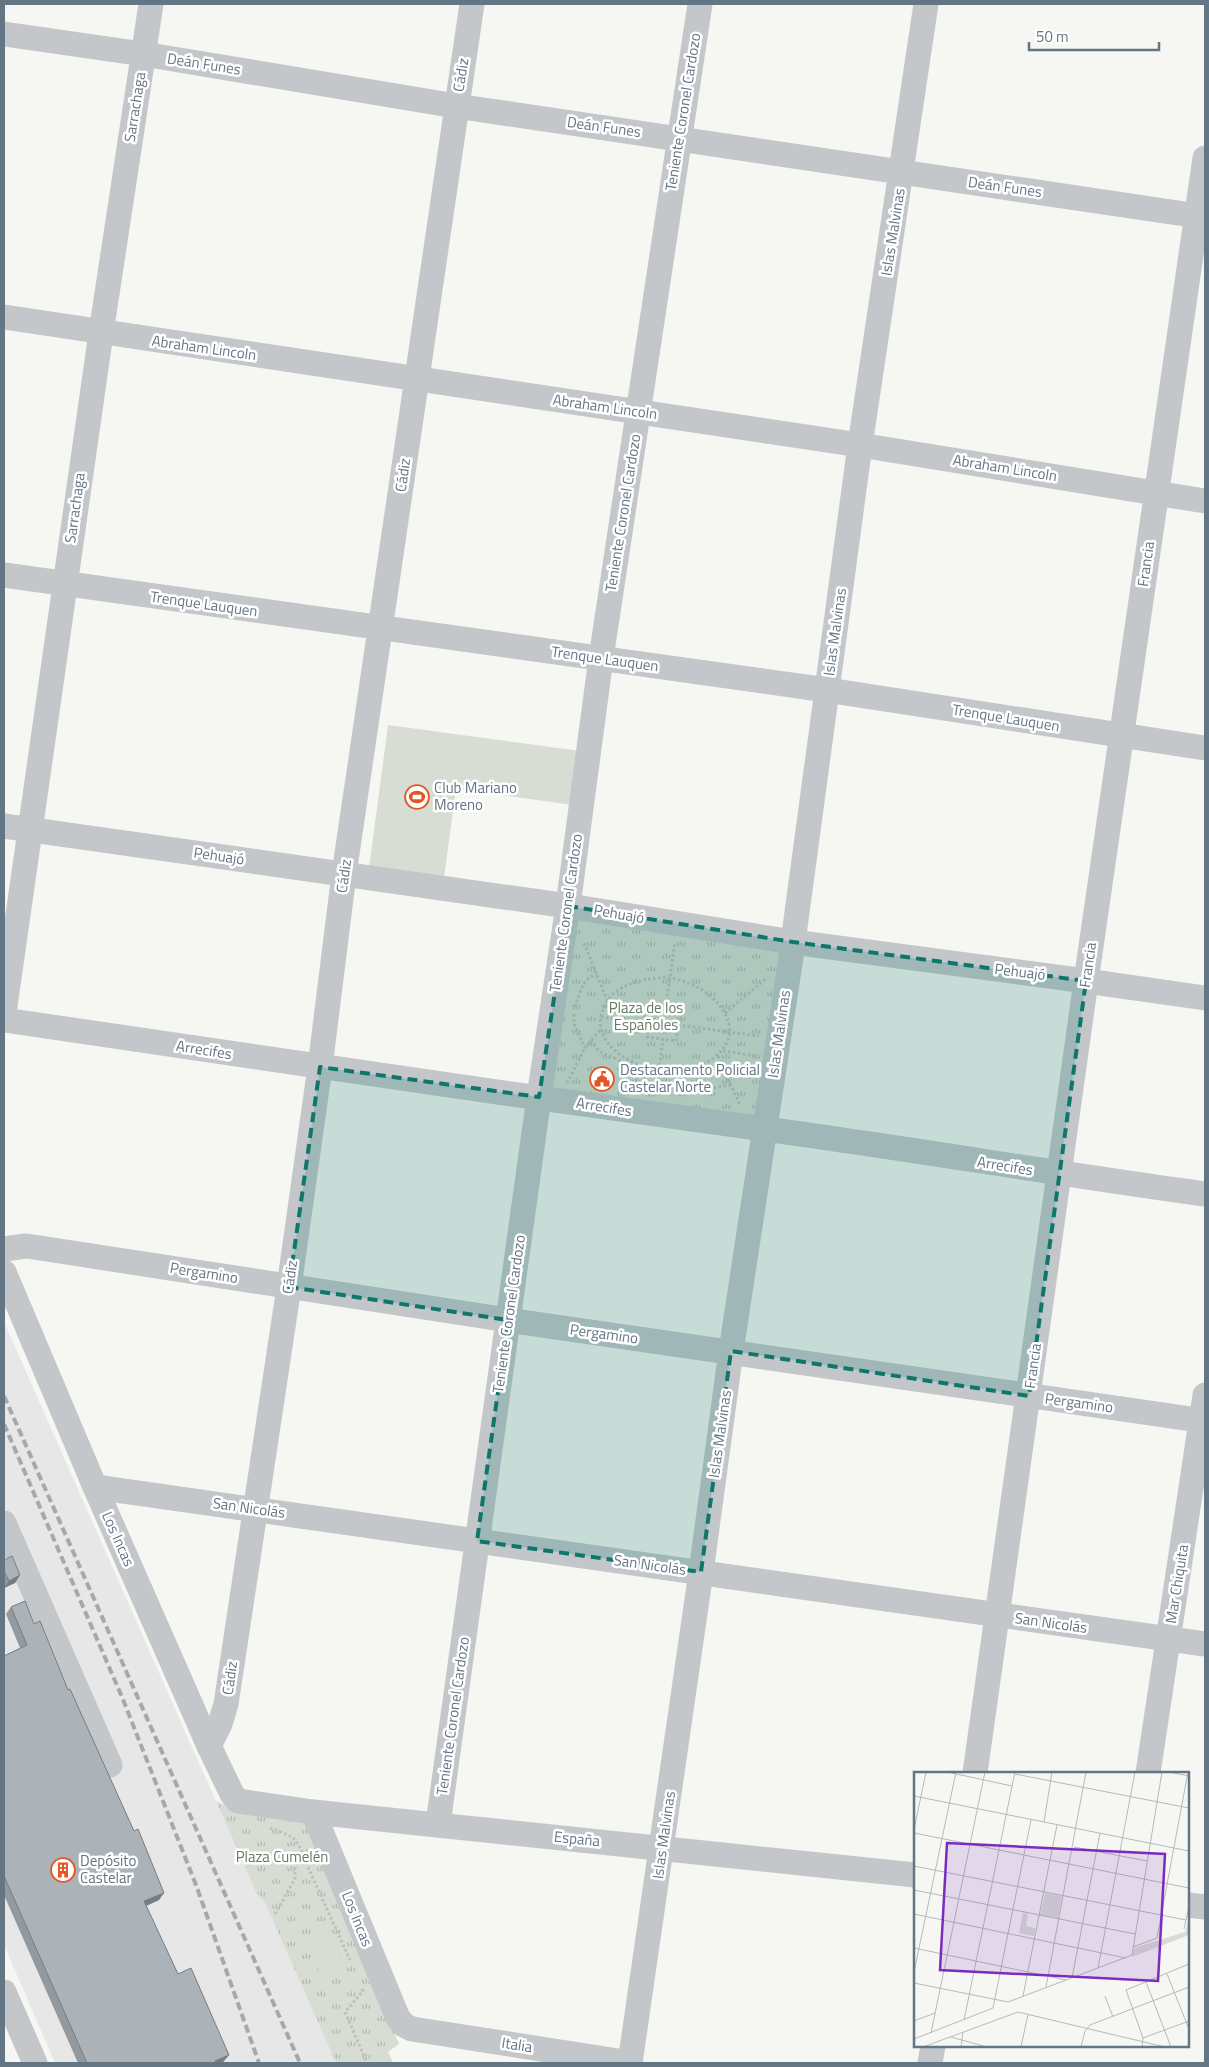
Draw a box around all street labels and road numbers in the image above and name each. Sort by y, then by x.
street label: Teniente Coronel Cardozo [659,31,706,193]
street label: Deán Funes [166,46,243,81]
street label: Cádiz [447,56,475,93]
street label: Sarrachaga [118,70,151,144]
street label: Deán Funes [566,110,642,143]
street label: Deán Funes [967,170,1043,203]
street label: Islas Malvinas [874,186,911,277]
street label: Abraham Lincoln [150,329,258,366]
street label: Abraham Lincoln [551,388,659,425]
street label: Teniente Coronel Cardozo [599,432,646,594]
street label: Abraham Lincoln [951,448,1059,487]
street label: Cádiz [389,456,416,493]
street label: Sarrachaga [58,471,91,545]
street label: Francia [1131,539,1160,588]
street label: Trenque Lauquen [149,585,259,622]
street label: Islas Malvinas [817,586,852,677]
street label: Trenque Lauquen [550,640,660,677]
street label: Trenque Lauquen [951,698,1061,737]
street label: Teniente Coronel Cardozo [543,832,588,994]
street label: Pehuajó [192,841,246,870]
street label: Cádiz [330,857,357,894]
street label: Pehuajó [592,898,646,929]
street label: Francia [1073,940,1102,989]
street label: Pehuajó [993,957,1047,986]
street label: Islas Malvinas [761,988,796,1079]
street label: Arrecifes [175,1034,234,1065]
street label: Arrecifes [575,1091,634,1122]
street label: Arrecifes [976,1150,1035,1181]
street label: Teniente Coronel Cardozo [486,1233,531,1395]
street label: Pergamino [168,1256,240,1289]
street label: Cádiz [276,1258,303,1295]
street label: Pergamino [569,1317,640,1350]
street label: Francia [1018,1341,1047,1390]
street label: Pergamino [1044,1386,1115,1419]
street label: Islas Malvinas [702,1388,737,1479]
street label: San Nicolás [211,1491,287,1524]
street label: Los Incas [96,1508,141,1570]
street label: Mar Chiquita [1159,1542,1194,1625]
street label: San Nicolás [612,1548,688,1581]
street label: San Nicolás [1013,1606,1089,1639]
street label: Teniente Coronel Cardozo [430,1635,475,1797]
street label: Cádiz [216,1659,243,1696]
street label: Islas Malvinas [646,1789,681,1880]
street label: España [553,1825,602,1852]
street label: Los Incas [336,1888,379,1950]
street label: Italia [500,2031,535,2058]

